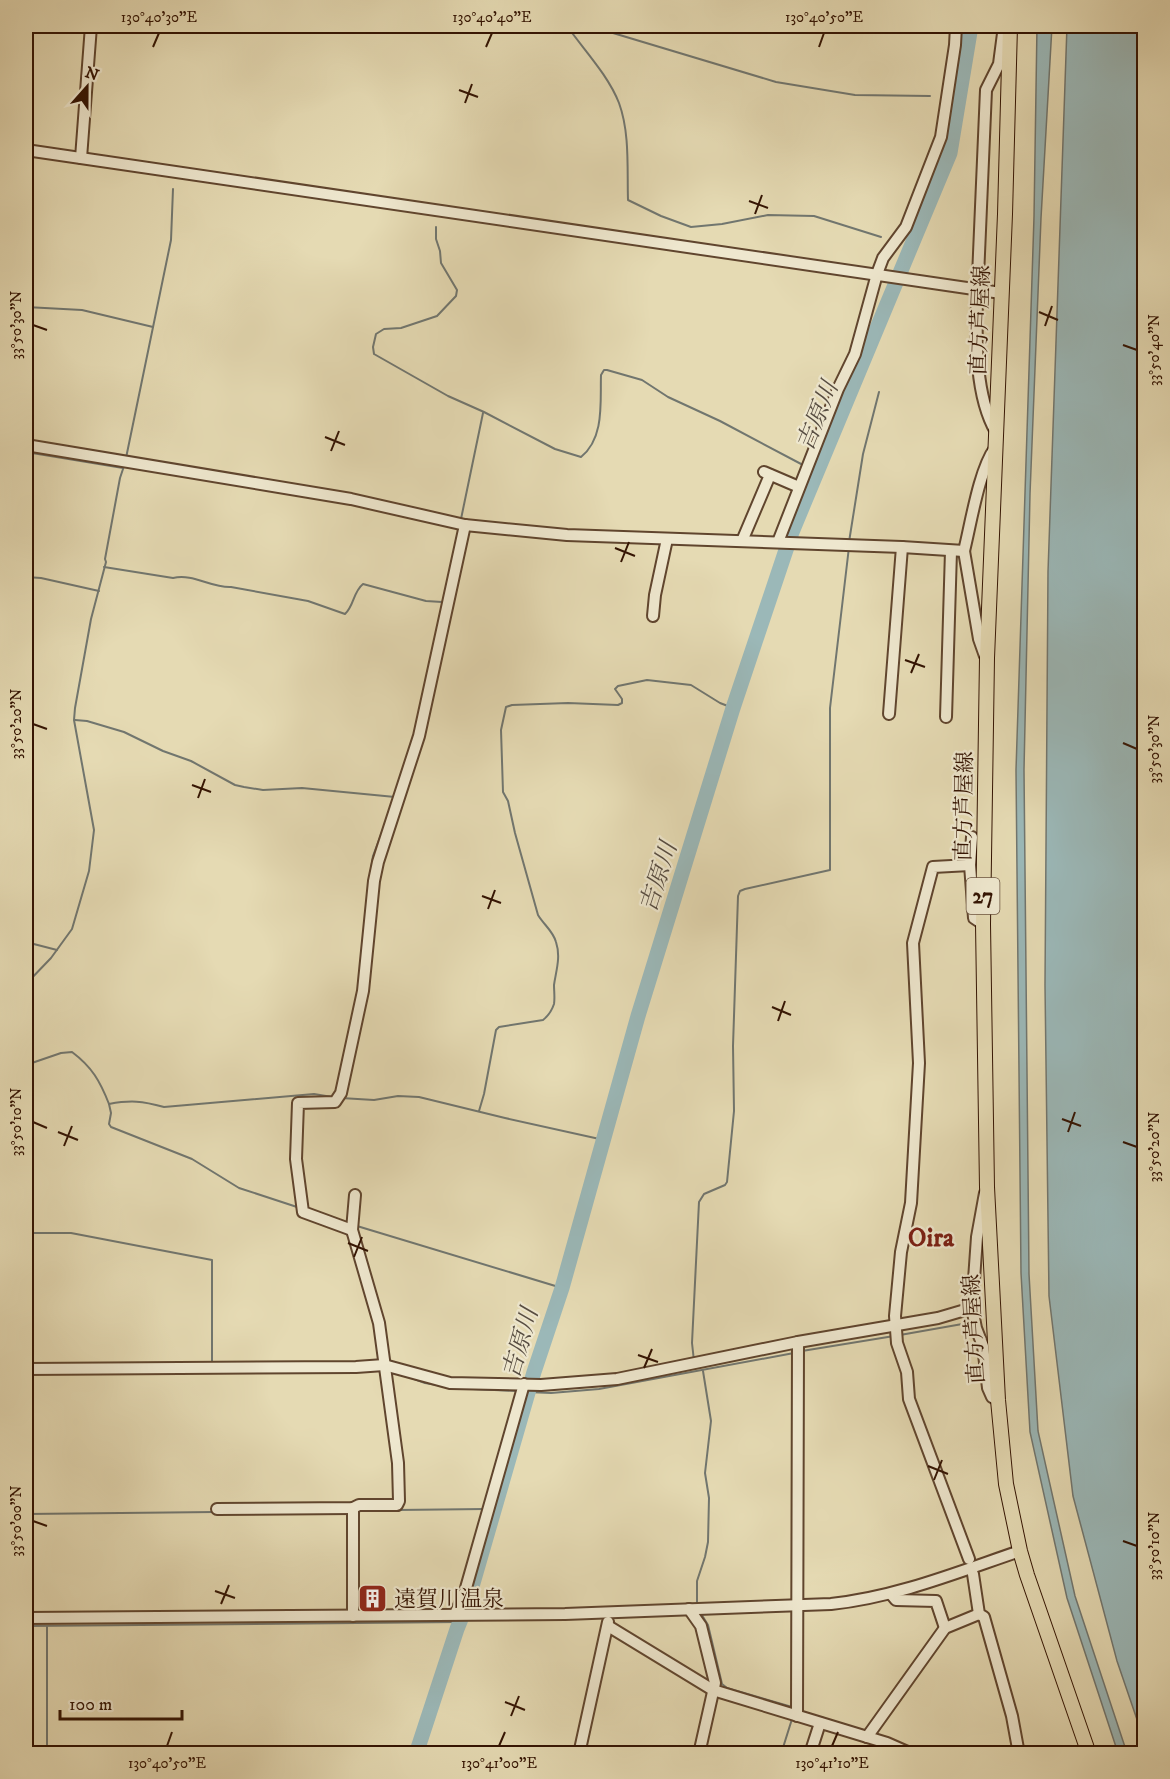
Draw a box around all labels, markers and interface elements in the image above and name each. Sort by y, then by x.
text: 130°40'30"E [121,8,197,27]
text: 130°40'40"E [452,8,532,27]
text: 130°40'50"E [785,8,863,27]
north arrow [57,57,117,117]
text: N [82,62,102,86]
street label: 直方芦屋線 [965,265,996,375]
text: 33°50'30"N [7,291,26,359]
text: 33°50'40"N [1145,314,1164,386]
water label: 吉原川 [791,375,846,455]
text: 33°50'20"N [7,689,26,759]
text: 33°50'30"N [1145,715,1164,783]
street label: 直方芦屋線 [950,751,979,861]
water label: 吉原川 [634,836,685,916]
road number: 27 [966,878,1000,914]
text: 33°50'10"N [7,1088,26,1156]
text: 33°50'20"N [1145,1112,1164,1182]
district label: Oira [908,1222,955,1255]
street label: 直方芦屋線 [958,1273,991,1385]
water label: 吉原川 [497,1302,546,1382]
text: 33°50'00"N [7,1485,26,1557]
text: 33°50'10"N [1145,1512,1164,1580]
building icon: 遠賀川温泉 [357,1582,389,1614]
place label: 遠賀川温泉 [394,1586,504,1613]
scale bar [60,1683,182,1721]
text: 100 m [69,1694,112,1716]
text: 130°40'50"E [128,1754,206,1773]
text: 130°41'00"E [461,1754,537,1773]
text: 130°41'10"E [795,1754,869,1773]

